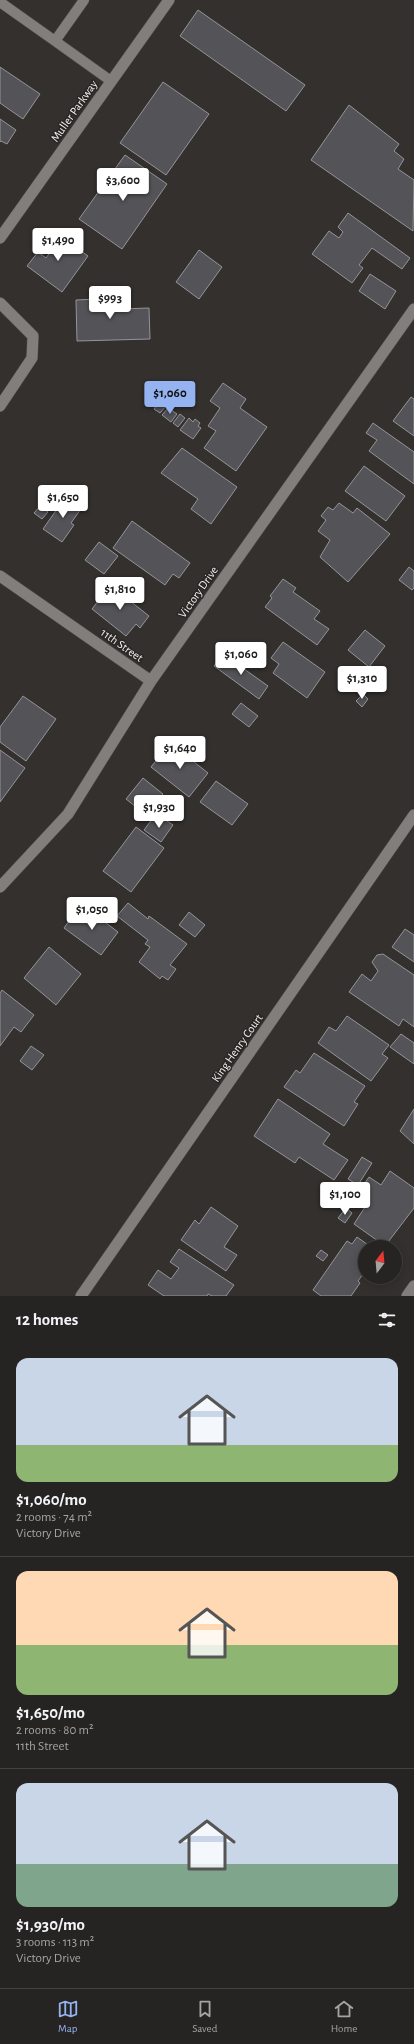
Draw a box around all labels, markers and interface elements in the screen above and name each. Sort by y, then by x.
street label: Muller Parkway [48,78,100,144]
pin: $3,600 [90,168,156,202]
text: $3,600 [106,174,140,187]
pin: $1,490 [25,228,91,262]
text: $1,490 [41,234,75,247]
pin: $993 [86,286,134,320]
text: $993 [98,292,122,305]
pin: $1,060 [137,381,203,415]
text: $1,060 [153,387,187,400]
pin: $1,650 [30,485,96,519]
text: $1,650 [47,491,79,504]
street label: Victory Drive [176,564,221,621]
pin: $1,810 [87,577,153,611]
text: $1,810 [104,583,136,596]
street label: 11th Street [99,626,145,664]
pin: $1,060 [208,642,274,676]
text: $1,060 [224,648,258,661]
pin: $1,310 [329,666,395,700]
text: $1,310 [347,672,377,685]
pin: $1,640 [147,736,213,770]
text: $1,640 [163,742,197,755]
pin: $1,930 [126,795,192,829]
text: $1,930 [143,801,175,814]
pin: $1,050 [59,897,125,931]
text: $1,050 [76,903,108,916]
street label: King Henry Court [209,1012,266,1085]
pin: $1,100 [312,1182,378,1216]
text: $1,100 [329,1188,361,1201]
north arrow [358,1240,402,1284]
map controls [358,1240,402,1284]
icon: filters [376,1309,398,1331]
text: 12 homes [16,1311,78,1328]
icon: home [171,1384,243,1456]
text: $1,060/mo [16,1491,87,1508]
text: 2 rooms · 74 m² [16,1511,92,1524]
text: Victory Drive [16,1527,81,1540]
icon: home [171,1597,243,1669]
text: $1,650/mo [16,1704,85,1721]
text: 2 rooms · 80 m² [16,1724,93,1737]
text: 11th Street [16,1740,69,1753]
icon: home [171,1809,243,1881]
text: $1,930/mo [16,1916,85,1933]
text: 3 rooms · 113 m² [16,1936,94,1949]
text: Victory Drive [16,1952,81,1965]
tab: Map [57,1998,79,2035]
tab: Saved [192,1998,217,2035]
tab: Home [331,1998,357,2035]

